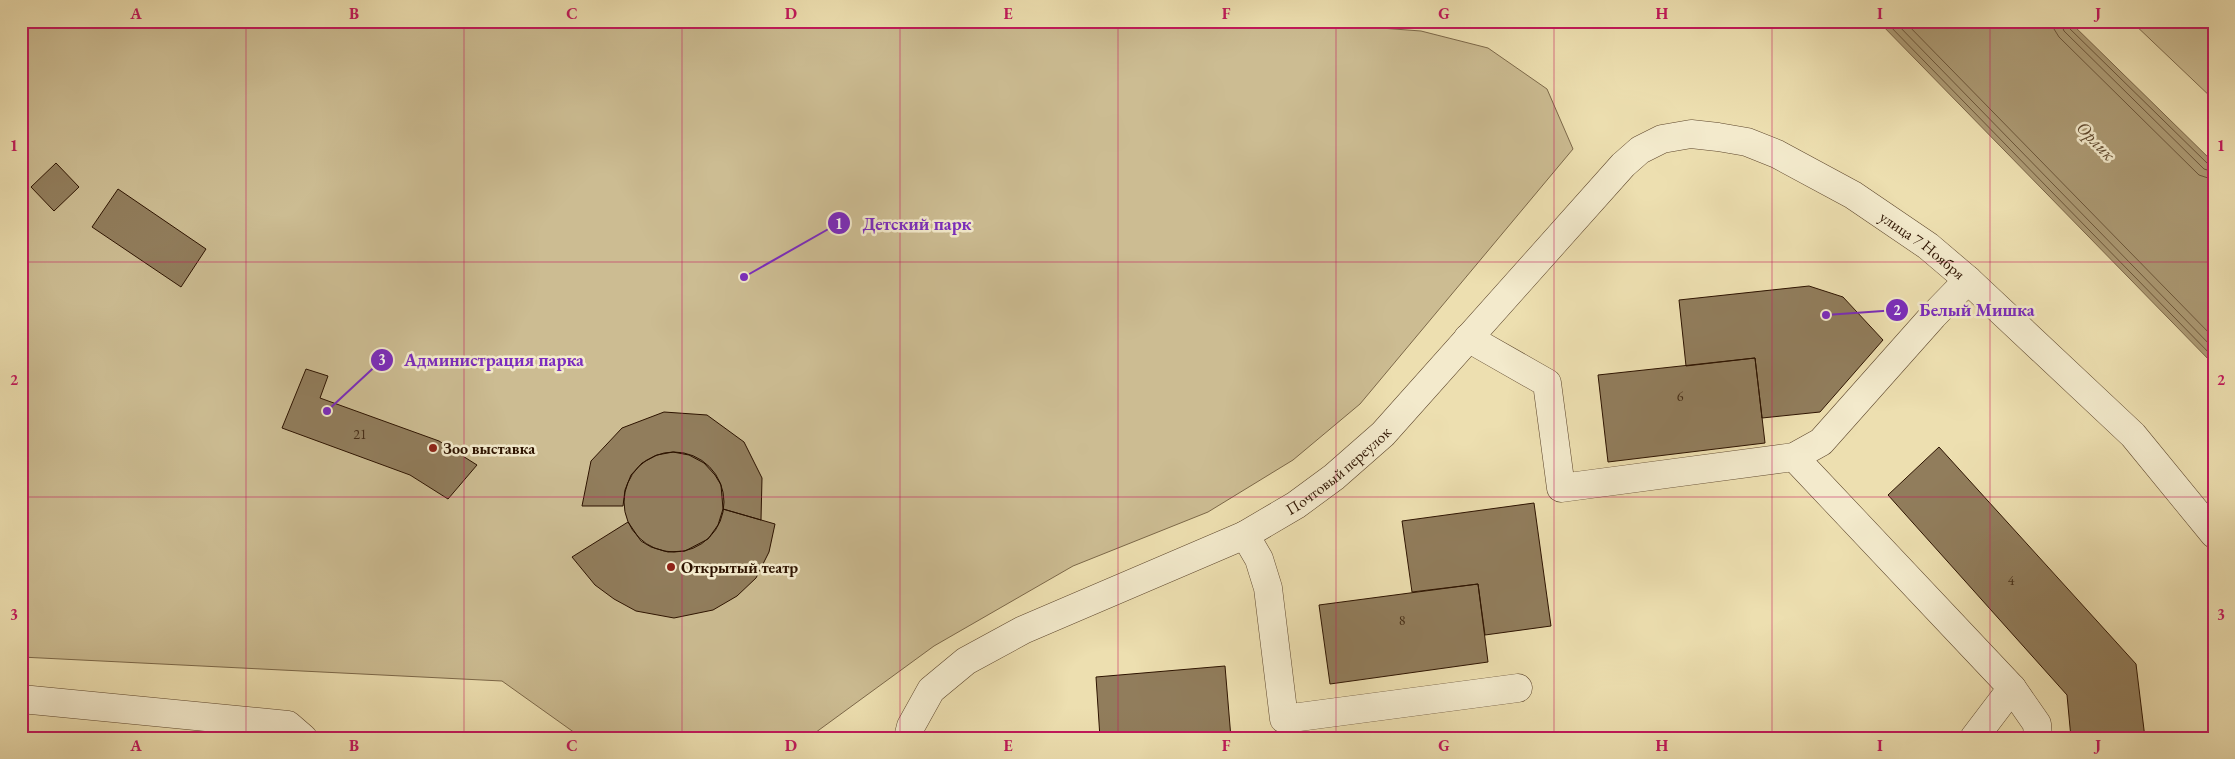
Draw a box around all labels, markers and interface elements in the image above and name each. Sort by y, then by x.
text: A [129,3,142,24]
text: B [349,3,359,24]
text: C [566,3,578,24]
text: D [785,3,797,24]
text: E [1003,3,1013,24]
text: F [1222,3,1231,24]
text: G [1438,3,1450,24]
text: H [1656,3,1669,24]
text: I [1877,3,1883,24]
text: J [2093,3,2101,24]
water label: Орлик [2071,116,2121,166]
text: 1 [10,135,18,156]
text: 1 [2217,135,2225,156]
street label: улица 7 Ноября [1875,206,1970,284]
callout: Детский парк [827,207,981,240]
text: Детский парк [862,212,972,235]
text: 1 [835,214,843,233]
callout: Белый Мишка [1884,293,2045,326]
text: Белый Мишка [1919,298,2035,321]
text: 2 [1893,300,1901,319]
callout: Администрация парка [369,343,594,376]
text: Администрация парка [403,348,584,371]
text: 3 [378,350,386,369]
text: 2 [10,369,19,390]
text: 2 [2217,369,2226,390]
house number: 6 [1677,387,1684,405]
street label: Почтовый переулок [1282,422,1396,520]
house number: 21 [353,425,367,443]
place label: Зоо выставка [443,438,536,459]
marker: Зоо выставка [427,442,439,454]
place label: Открытый театр [681,557,798,578]
marker: Открытый театр [665,561,677,573]
house number: 4 [2008,571,2015,589]
text: 3 [10,604,18,625]
text: 3 [2217,604,2225,625]
house number: 8 [1399,611,1406,629]
text: A [129,735,142,756]
text: B [349,735,359,756]
text: C [566,735,578,756]
text: D [785,735,797,756]
text: E [1003,735,1013,756]
text: F [1222,735,1231,756]
text: G [1438,735,1450,756]
text: H [1656,735,1669,756]
text: I [1877,735,1883,756]
text: J [2093,735,2101,756]

